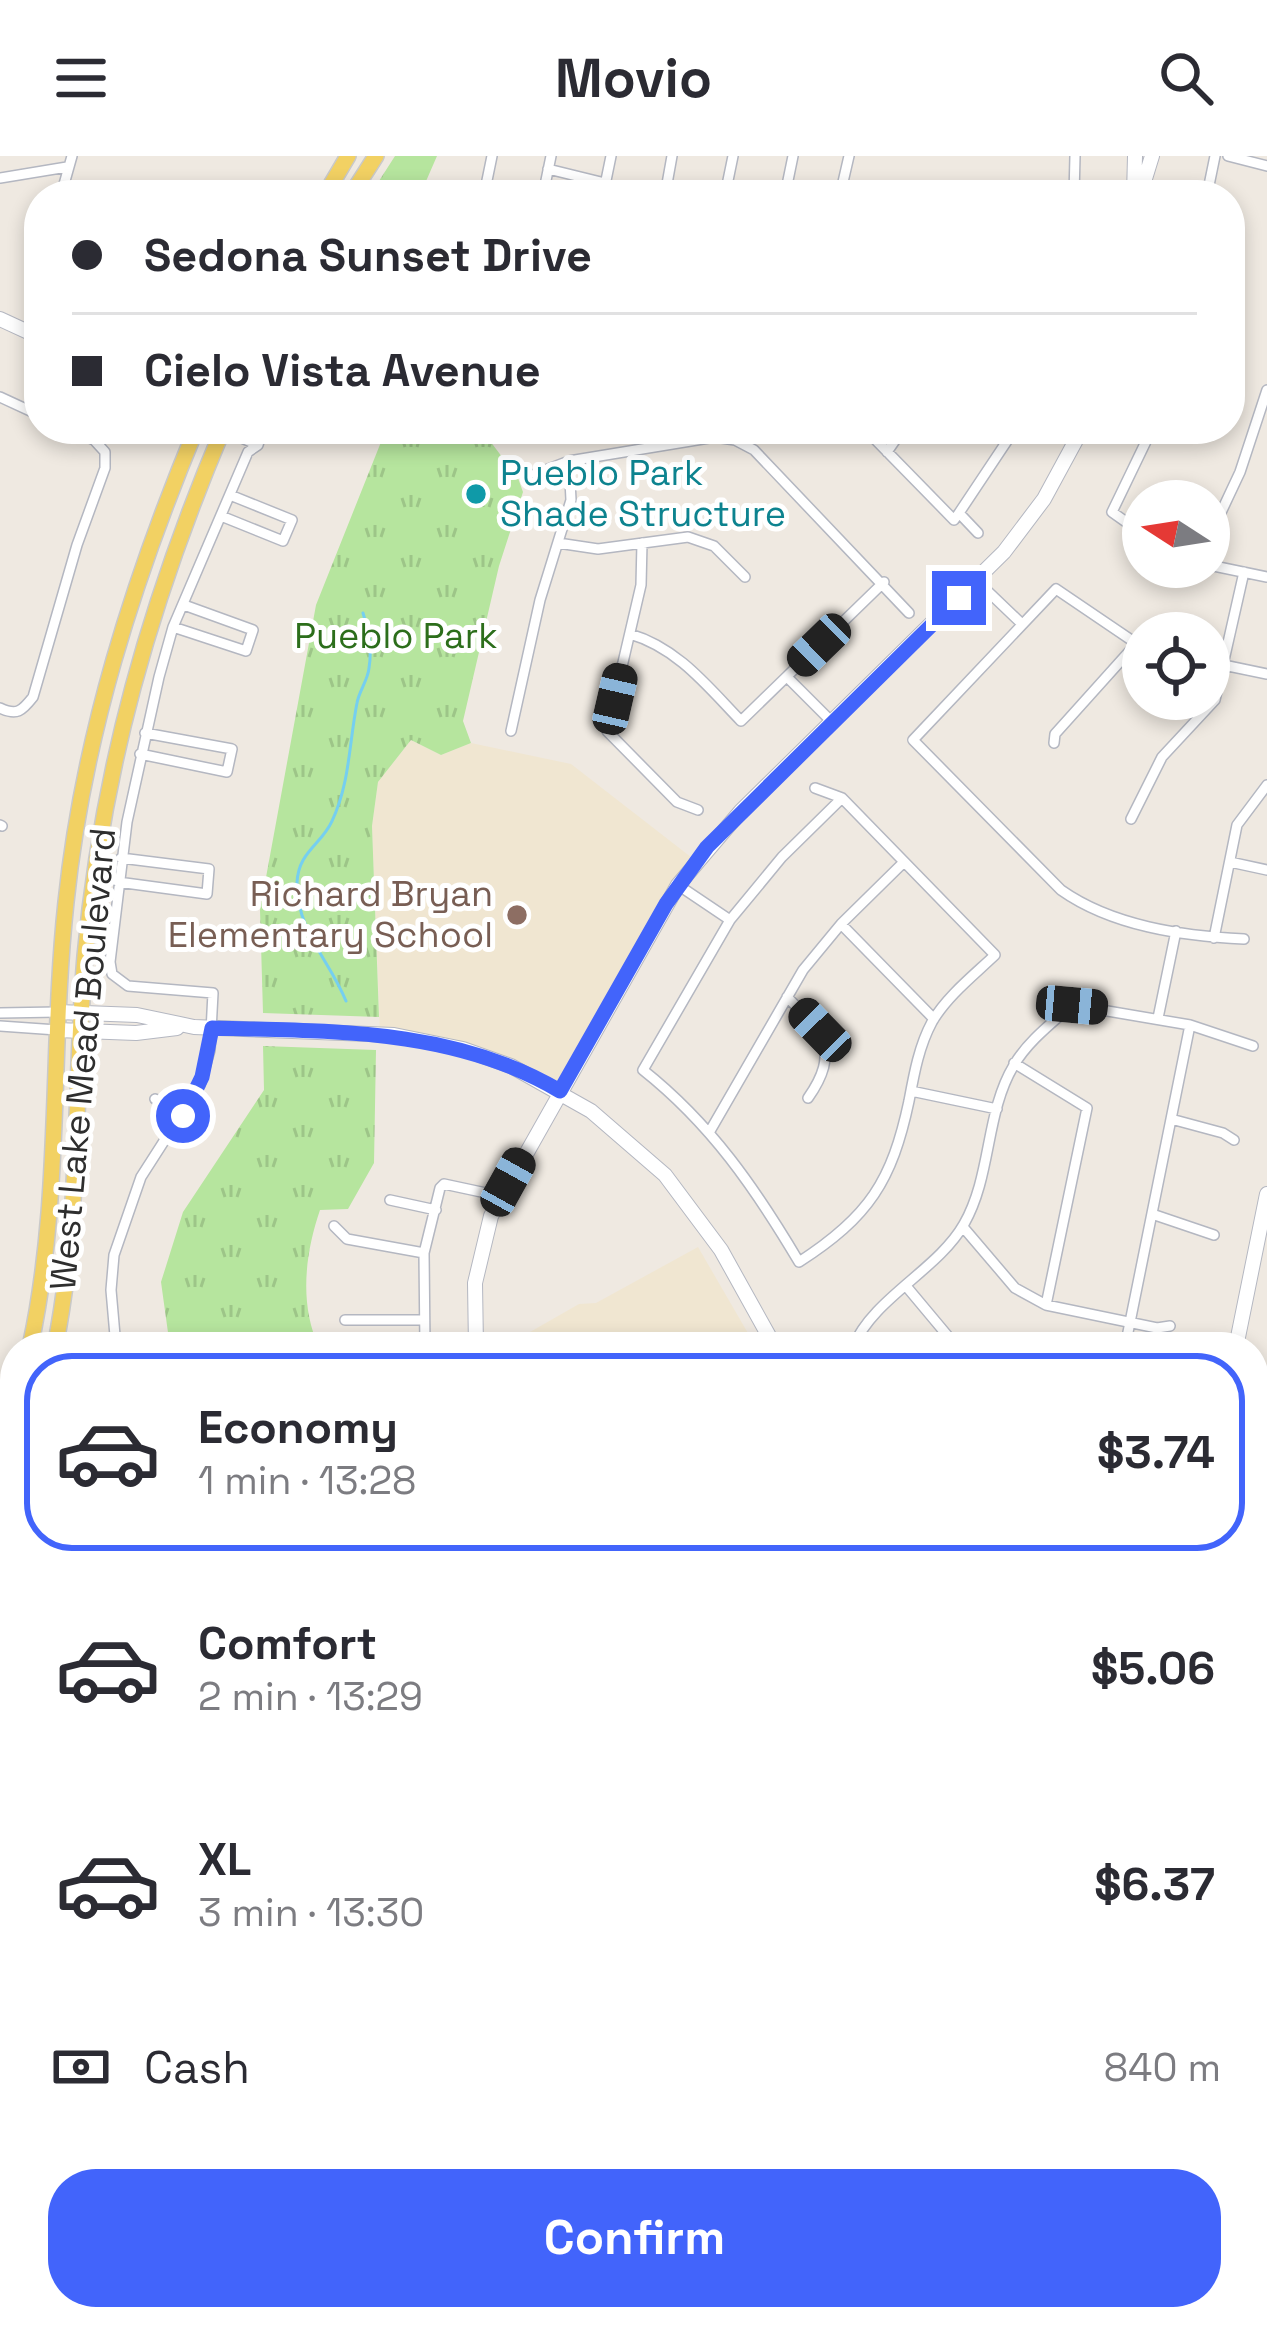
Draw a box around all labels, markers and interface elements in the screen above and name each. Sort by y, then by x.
text: Movio [555,44,712,113]
icon: menu [48,45,114,111]
icon: search [1153,45,1219,111]
text: Sedona Sunset Drive [144,227,592,284]
text: Cielo Vista Avenue [144,342,541,399]
place label: Pueblo Park Shade Structure [500,450,786,537]
north arrow [1122,480,1230,588]
map controls [1122,480,1230,720]
marker: Pueblo Park Shade Structure [463,481,489,507]
route end [932,571,986,625]
car [781,607,857,683]
button: locate [1122,612,1230,720]
park label: Pueblo Park [294,613,498,659]
car [589,660,641,738]
street label: West Lake Mead Boulevard [40,826,126,1292]
place label: Richard Bryan Elementary School [168,871,493,958]
marker: Richard Bryan Elementary School [504,902,530,928]
car [1035,984,1109,1026]
car [782,992,858,1068]
route start [156,1089,210,1143]
car [475,1142,541,1222]
icon: car [54,1398,162,1506]
text: Economy [198,1399,398,1456]
text: $3.74 [1097,1424,1215,1481]
text: 1 min · 13:28 [198,1456,416,1505]
icon: car [54,1614,162,1722]
text: Comfort [198,1615,377,1672]
text: $5.06 [1091,1640,1215,1697]
text: 2 min · 13:29 [198,1672,423,1721]
icon: car [54,1830,162,1938]
text: XL [198,1831,251,1888]
text: $6.37 [1094,1856,1215,1913]
text: 3 min · 13:30 [198,1888,424,1937]
icon: cash [48,2034,114,2100]
text: Cash [144,2039,250,2096]
text: 840 m [1104,2043,1221,2092]
button: Confirm [48,2169,1221,2307]

